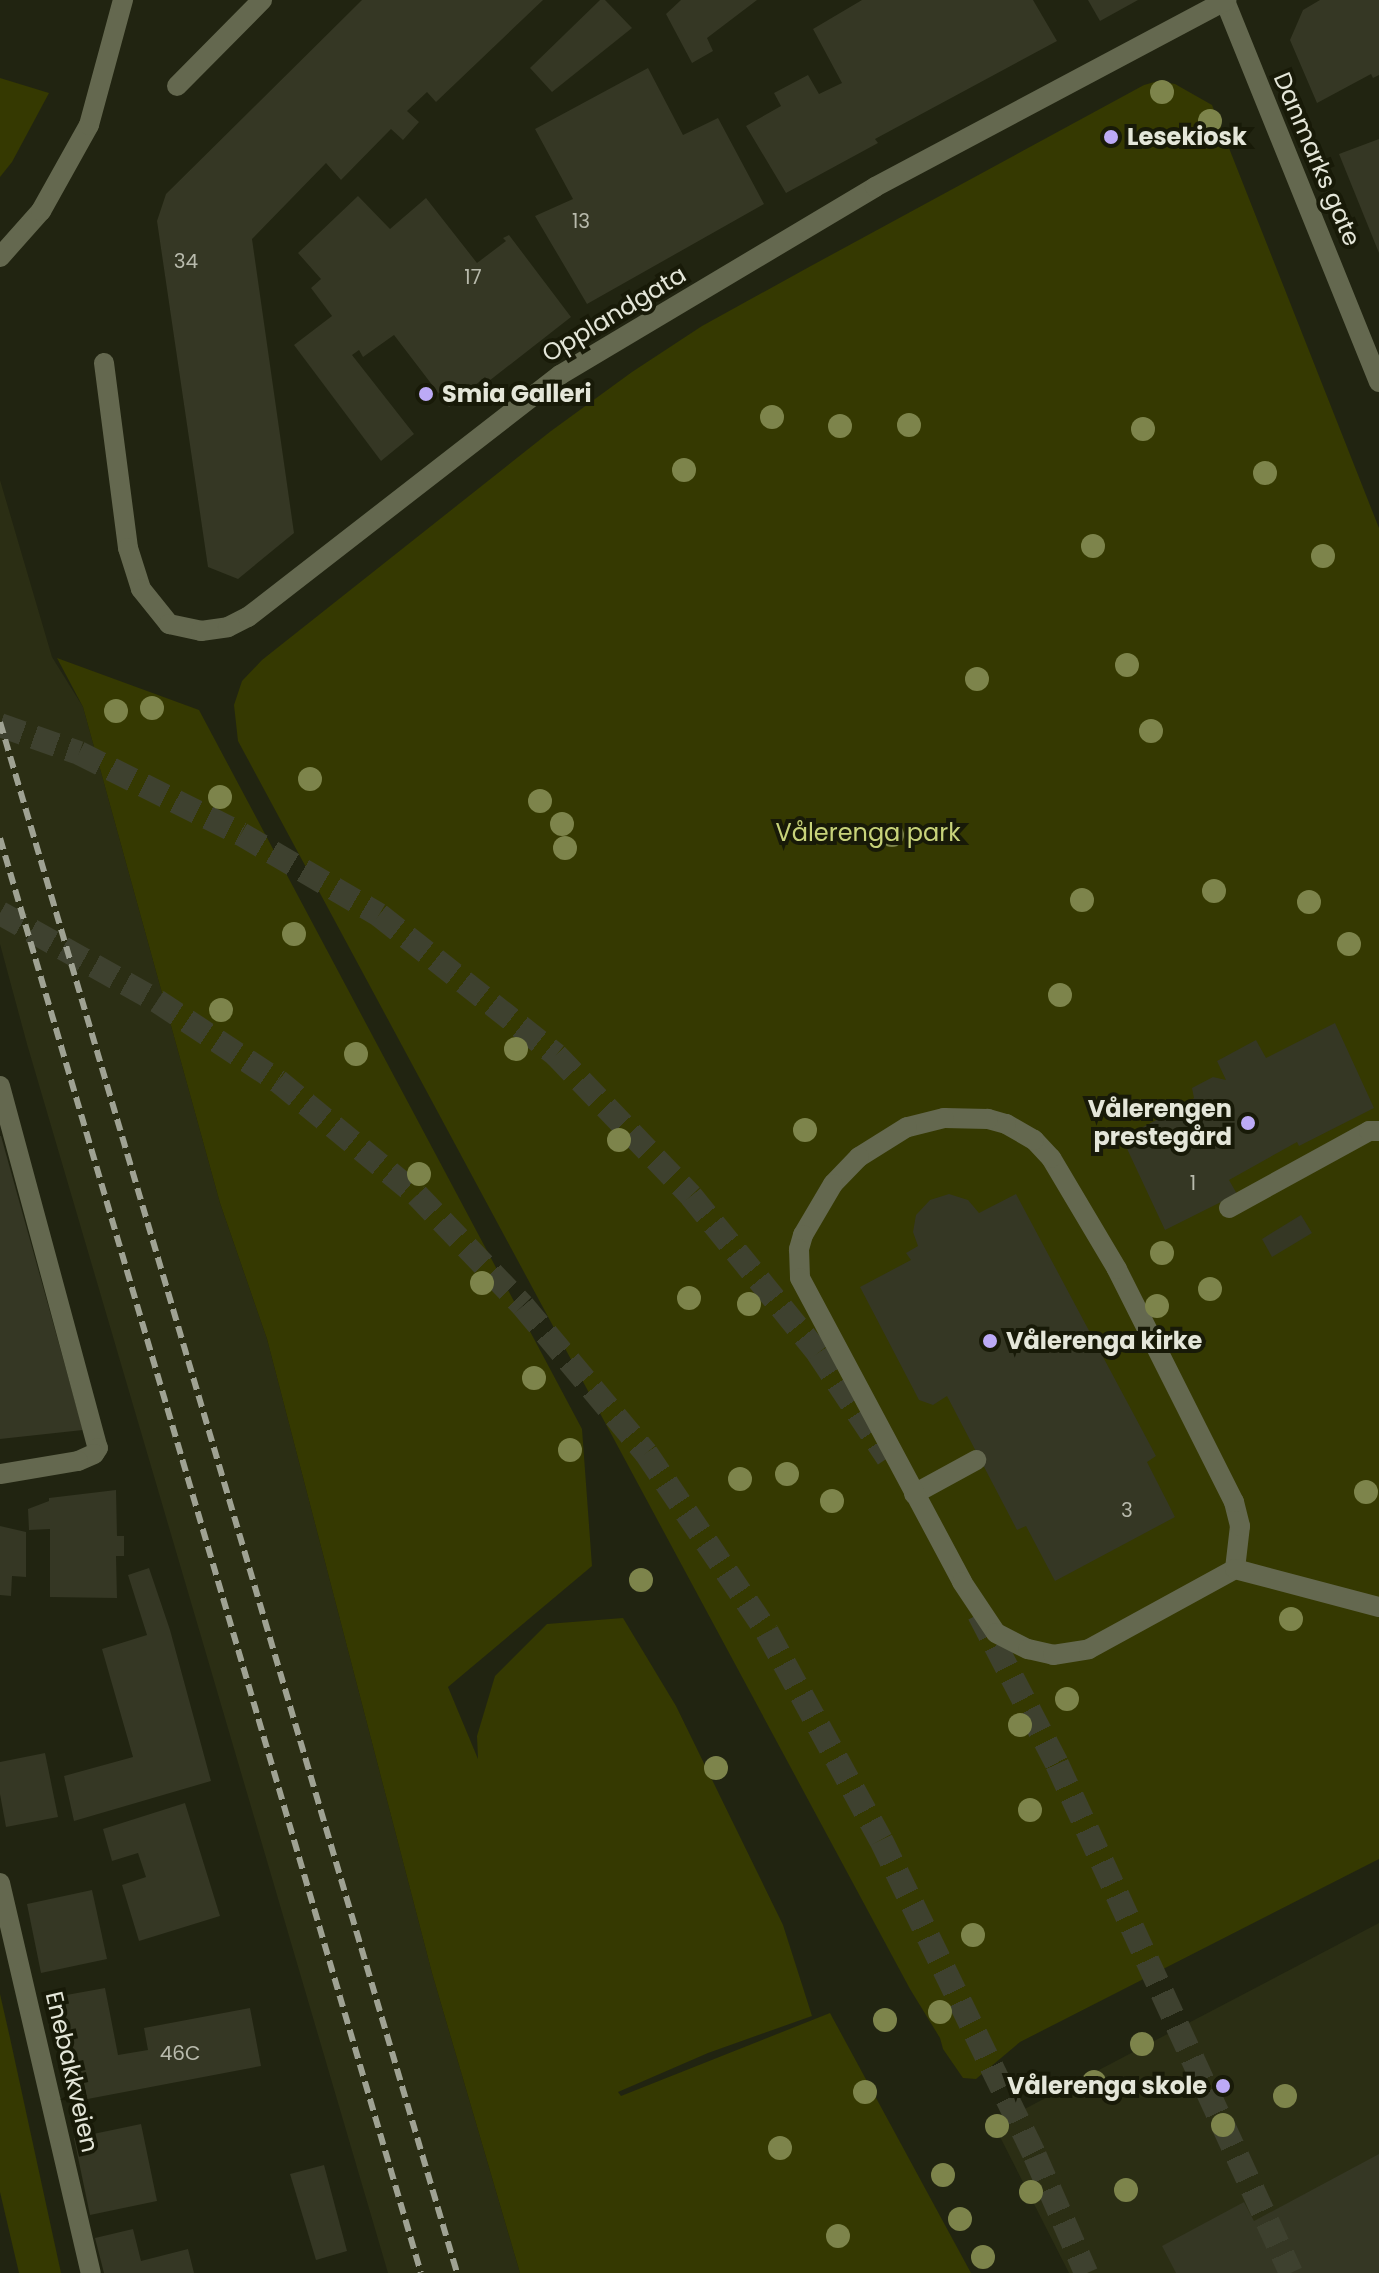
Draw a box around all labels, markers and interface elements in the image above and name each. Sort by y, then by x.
street label: Danmarks gate [1267,68,1367,250]
place label: Lesekiosk [1127,123,1247,151]
marker: Lesekiosk [1102,128,1120,146]
house number: 13 [572,209,590,233]
house number: 34 [174,249,198,273]
street label: Opplandgata [537,260,691,368]
house number: 17 [464,265,482,289]
place label: Smia Galleri [442,380,592,408]
marker: Smia Galleri [417,385,435,403]
park label: Vålerenga park [775,819,961,847]
place label: Vålerengen prestegård [1088,1095,1232,1151]
marker: Vålerengen prestegård [1239,1114,1257,1132]
house number: 1 [1190,1171,1196,1195]
place label: Vålerenga kirke [1006,1327,1202,1355]
marker: Vålerenga kirke [981,1332,999,1350]
house number: 3 [1121,1498,1133,1522]
street label: Enebakkveien [39,1989,105,2155]
house number: 46C [160,2041,200,2065]
place label: Vålerenga skole [1007,2072,1207,2100]
marker: Vålerenga skole [1214,2077,1232,2095]

